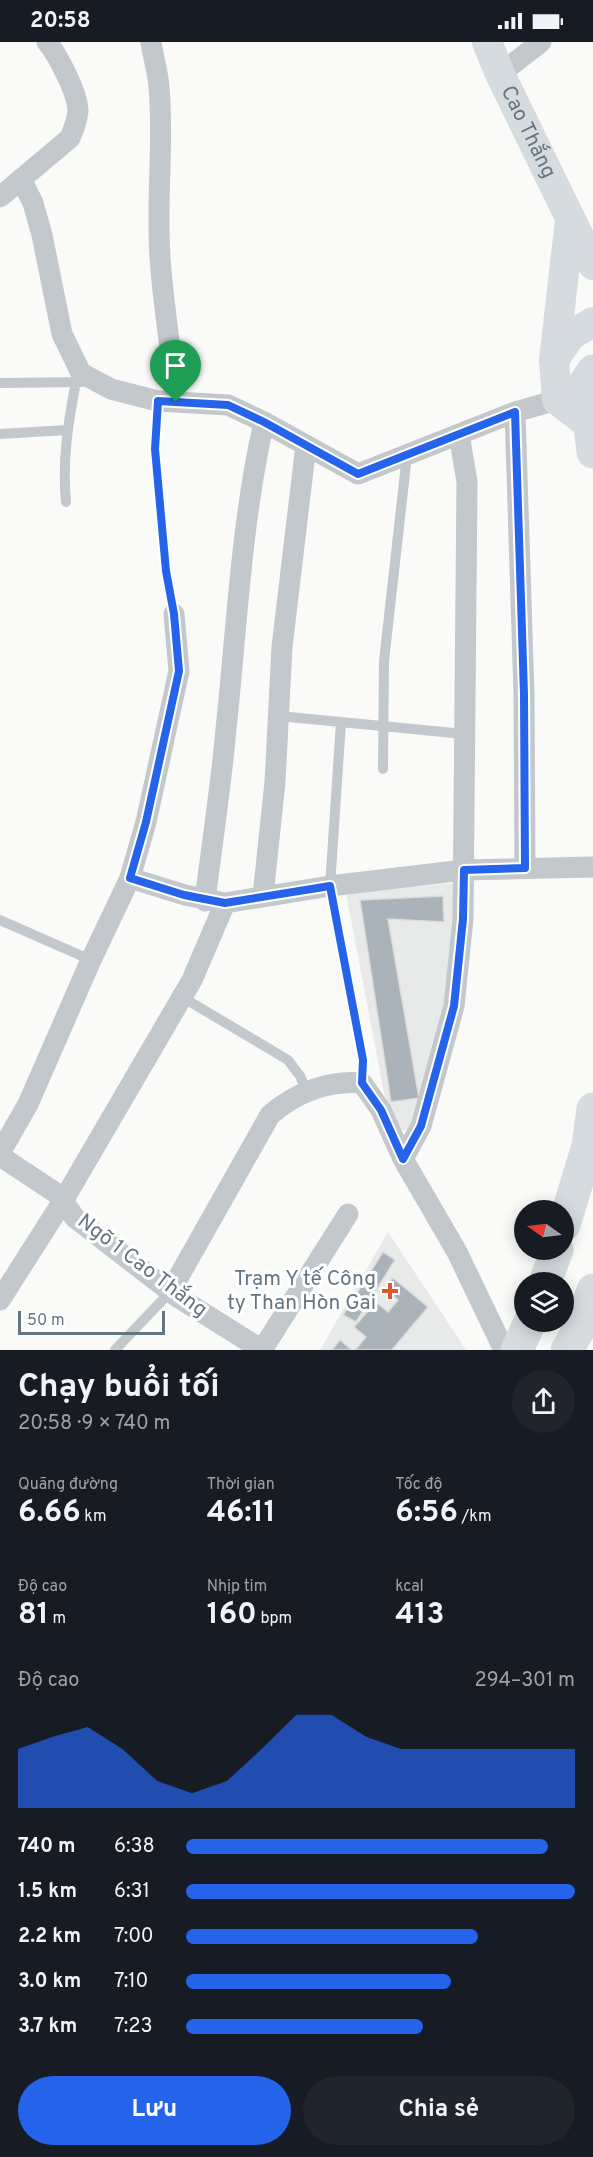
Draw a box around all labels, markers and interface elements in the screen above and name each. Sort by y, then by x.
text: 20:58 [30,8,91,35]
street label: Cao Thắng [494,81,562,183]
pin [150,340,201,402]
icon: arrive [159,349,192,382]
north arrow [514,1200,574,1260]
map controls [514,1200,574,1332]
street label: Ngõ 1 Cao Thắng [72,1207,213,1324]
place label: Trạm Y tế Công ty Than Hòn Gai [227,1266,376,1317]
button: layers [514,1272,574,1332]
marker: Trạm Y tế Công ty Than Hòn Gai [381,1282,399,1300]
scale bar [18,1308,165,1336]
text: 50 m [27,1311,65,1331]
text: Chạy buổi tối [18,1367,220,1409]
button: share [512,1370,575,1433]
text: 20:58 · 9 × 740 m [18,1411,170,1437]
text: Quãng đường [18,1475,118,1495]
text: Thời gian [207,1475,275,1495]
text: Tốc độ [395,1475,443,1495]
text: 6.66 [18,1495,81,1532]
text: 46:11 [207,1495,276,1532]
text: 6:56 [395,1495,458,1532]
text: km [81,1507,107,1527]
text: /km [458,1507,491,1527]
text: Độ cao [18,1577,67,1597]
text: Nhịp tim [207,1577,267,1597]
text: kcal [395,1577,424,1597]
text: 81 [18,1597,49,1634]
text: 160 [207,1597,257,1634]
text: 413 [395,1597,445,1634]
text: m [49,1609,66,1629]
text: bpm [257,1609,292,1629]
text: Độ cao [18,1668,79,1694]
text: 294–301 m [474,1668,575,1694]
text: 740 m [18,1834,76,1860]
text: 6:38 [114,1834,155,1860]
text: 1.5 km [18,1879,77,1905]
text: 6:31 [114,1879,150,1905]
text: 2.2 km [18,1924,81,1950]
text: 7:00 [114,1924,154,1950]
text: 3.0 km [18,1969,81,1995]
text: 7:10 [114,1969,148,1995]
text: 3.7 km [18,2014,77,2040]
text: 7:23 [114,2014,152,2040]
button: Lưu [18,2076,291,2145]
button: Chia sẻ [303,2076,575,2145]

